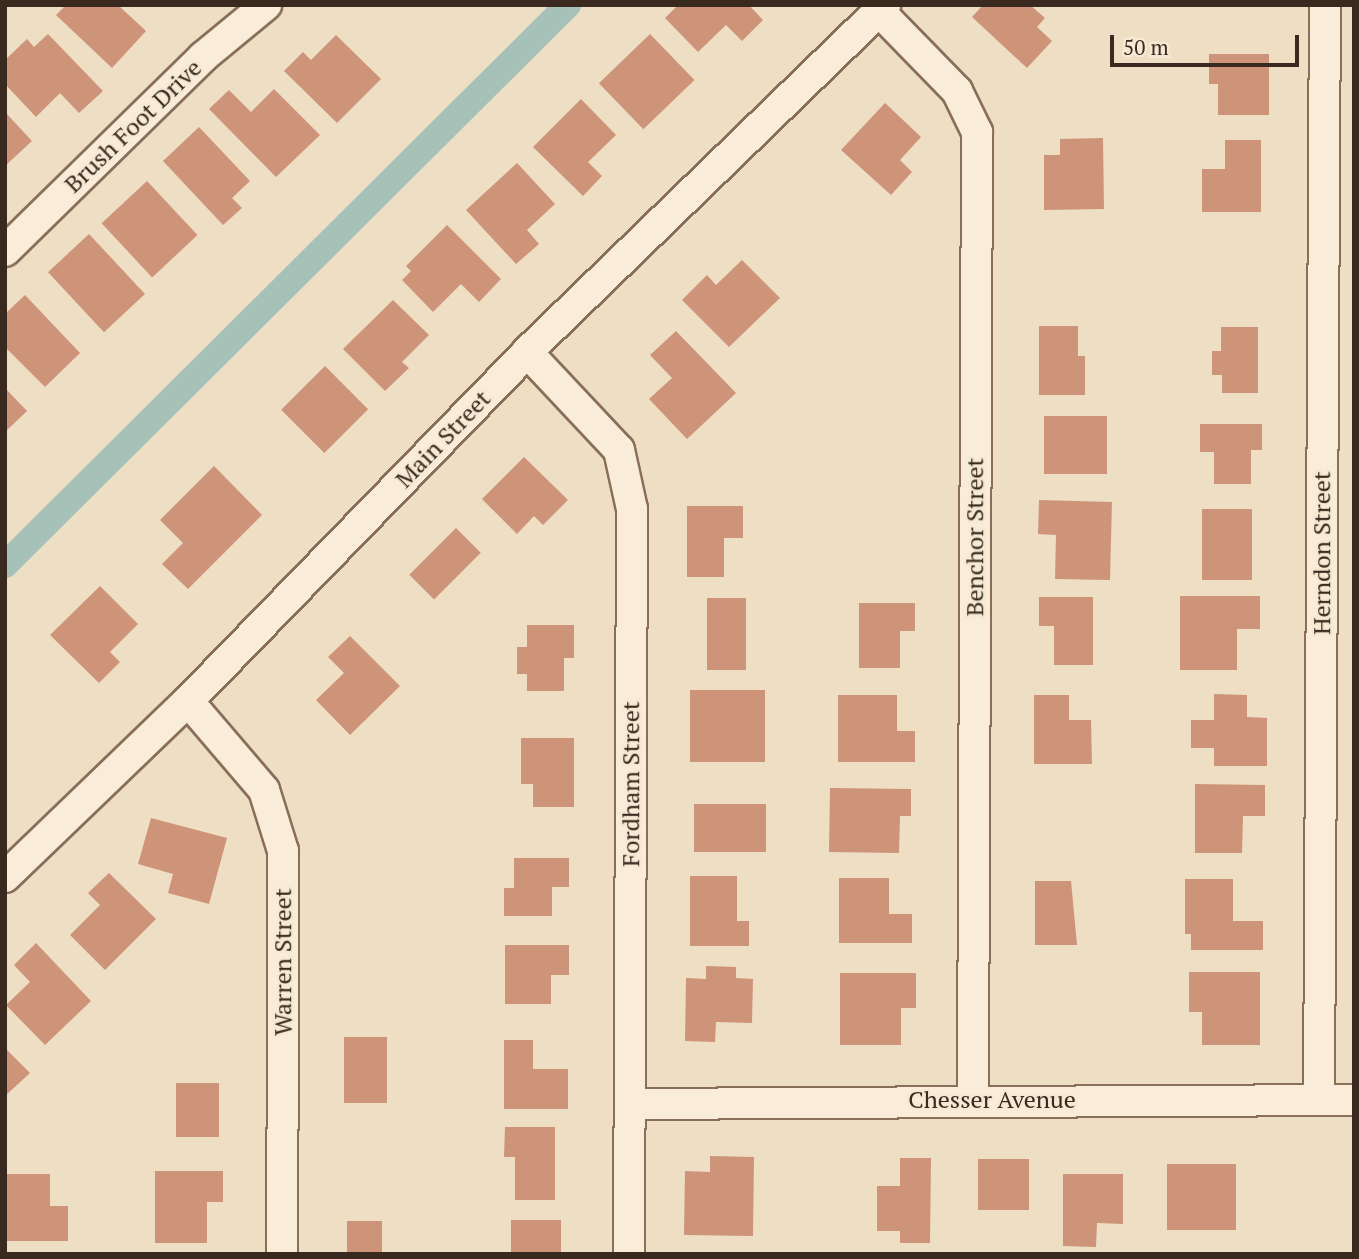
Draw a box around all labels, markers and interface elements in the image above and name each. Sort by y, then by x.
scale bar [1114,21,1303,65]
text: 50 m [1123,33,1169,61]
street label: Brush Foot Drive [58,53,208,199]
street label: Main Street [389,384,497,494]
street label: Benchor Street [961,458,989,616]
street label: Herndon Street [1308,471,1336,635]
street label: Fordham Street [617,701,645,867]
street label: Warren Street [269,888,297,1036]
street label: Chesser Avenue [908,1086,1076,1114]

